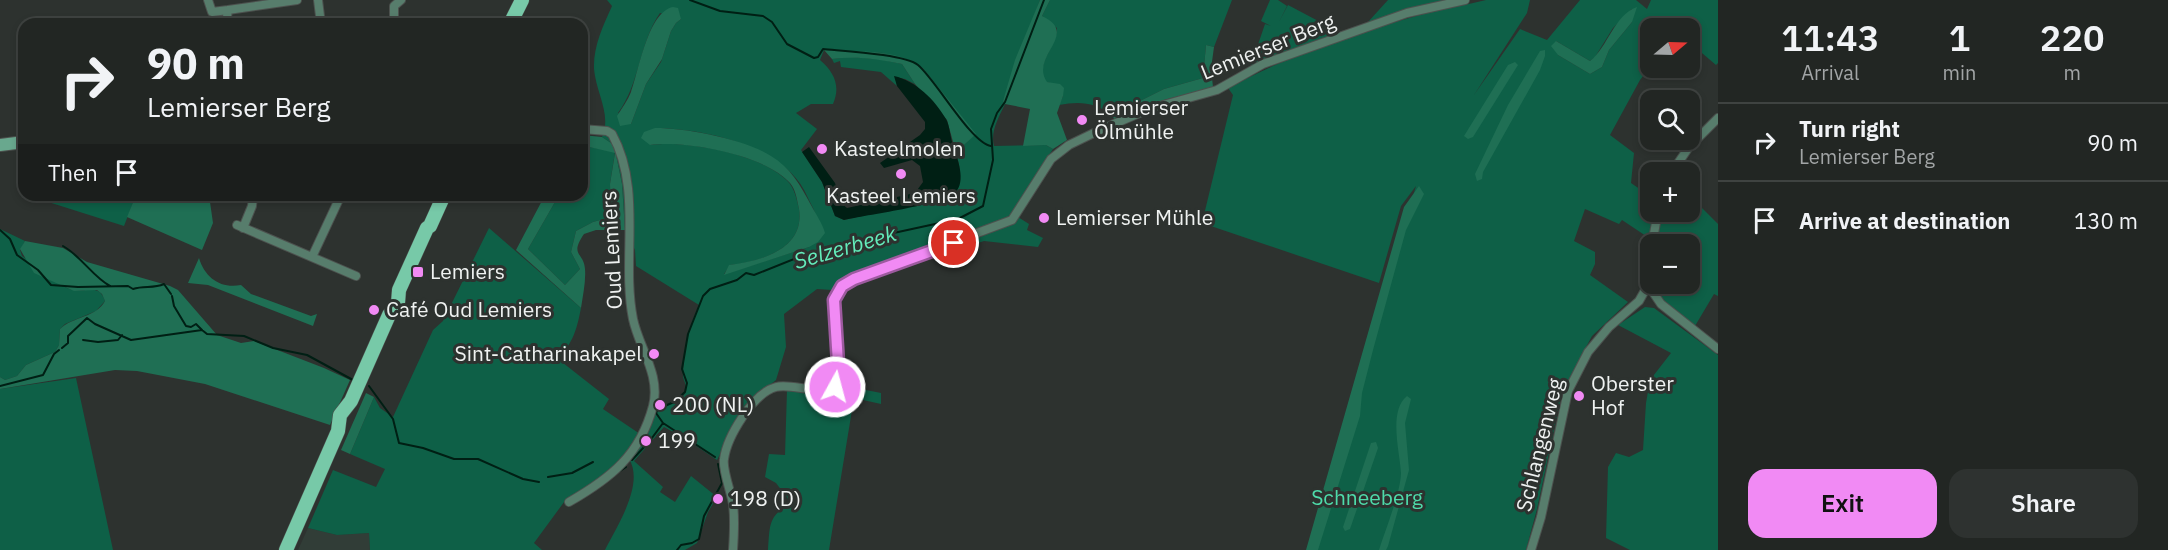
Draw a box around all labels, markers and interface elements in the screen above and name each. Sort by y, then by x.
street label: Lemierser Berg [1196,6,1339,86]
text: 11:43 [1781,14,1879,61]
text: 1 [1949,14,1970,61]
text: 220 [2040,14,2105,61]
north arrow [1640,18,1700,78]
map controls [1640,18,1700,294]
text: 90 m [147,36,245,91]
icon: right [48,42,126,120]
text: Arrival [1801,59,1859,86]
text: min [1943,59,1976,86]
text: m [2063,59,2081,86]
text: Lemierser Berg [147,89,330,124]
button: search [1640,90,1700,150]
place label: Lemierser Ölmühle [1094,93,1188,145]
marker: Lemierser Ölmühle [1075,113,1089,127]
text: Turn right [1799,114,1900,143]
icon: right [1748,126,1781,159]
text: 90 m [2087,128,2138,157]
place label: Kasteelmolen [834,134,964,162]
marker: Kasteelmolen [815,142,829,156]
text: Lemierser Berg [1799,143,1935,170]
icon: arrive [110,156,143,189]
text: Then [48,158,98,187]
button: + [1640,162,1700,222]
marker: Kasteel Lemiers [894,167,908,181]
place label: Kasteel Lemiers [826,181,976,209]
street label: Oud Lemiers [594,190,628,310]
place label: Lemierser Mühle [1056,203,1213,231]
icon: arrive [1748,204,1781,237]
text: Arrive at destination [1799,206,2010,235]
text: 130 m [2074,206,2138,235]
marker: Lemierser Mühle [1037,211,1051,225]
pin [928,217,979,268]
water label: Selzerbeek [790,218,900,275]
icon: arrive [937,226,970,259]
button: − [1640,234,1700,294]
place label: Lemiers [430,257,505,285]
marker: Lemiers [411,265,425,279]
place label: Café Oud Lemiers [386,295,552,323]
marker: Café Oud Lemiers [367,303,381,317]
place label: Sint-Catharinakapel [455,339,642,367]
marker: Sint-Catharinakapel [647,347,661,361]
position arrow [803,355,867,419]
place label: Oberster Hof [1591,369,1674,421]
street label: Schlangenweg [1509,375,1569,514]
marker: Oberster Hof [1572,389,1586,403]
place label: 200 (NL) [672,390,754,418]
marker: 200 (NL) [653,398,667,412]
place label: 199 [658,426,696,454]
marker: 199 [639,434,653,448]
button: Exit [1748,469,1937,538]
button: Share [1949,469,2138,538]
park label: Schneeberg [1311,483,1423,511]
place label: 198 (D) [730,484,801,512]
marker: 198 (D) [711,492,725,506]

